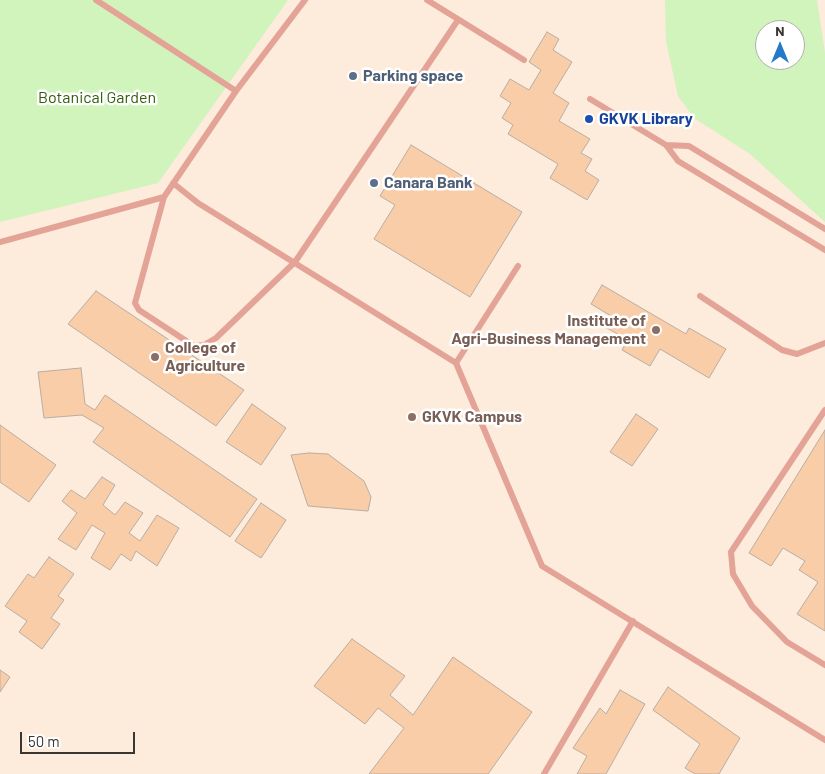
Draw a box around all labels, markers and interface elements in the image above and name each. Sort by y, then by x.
north arrow [755,20,805,70]
text: N [775,22,785,39]
place label: Parking space [363,66,463,86]
marker: Parking space [347,70,359,82]
park label: Botanical Garden [38,88,156,108]
place label: GKVK Library [599,109,693,129]
marker: GKVK Library [583,113,595,125]
place label: Canara Bank [384,173,473,193]
marker: Canara Bank [368,177,380,189]
place label: Institute of Agri-Business Management [451,311,646,349]
marker: Institute of Agri-Business Management [650,324,662,336]
place label: College of Agriculture [165,338,245,376]
marker: College of Agriculture [149,351,161,363]
place label: GKVK Campus [422,407,522,427]
marker: GKVK Campus [406,411,418,423]
scale bar [22,722,138,754]
text: 50 m [28,732,60,750]

